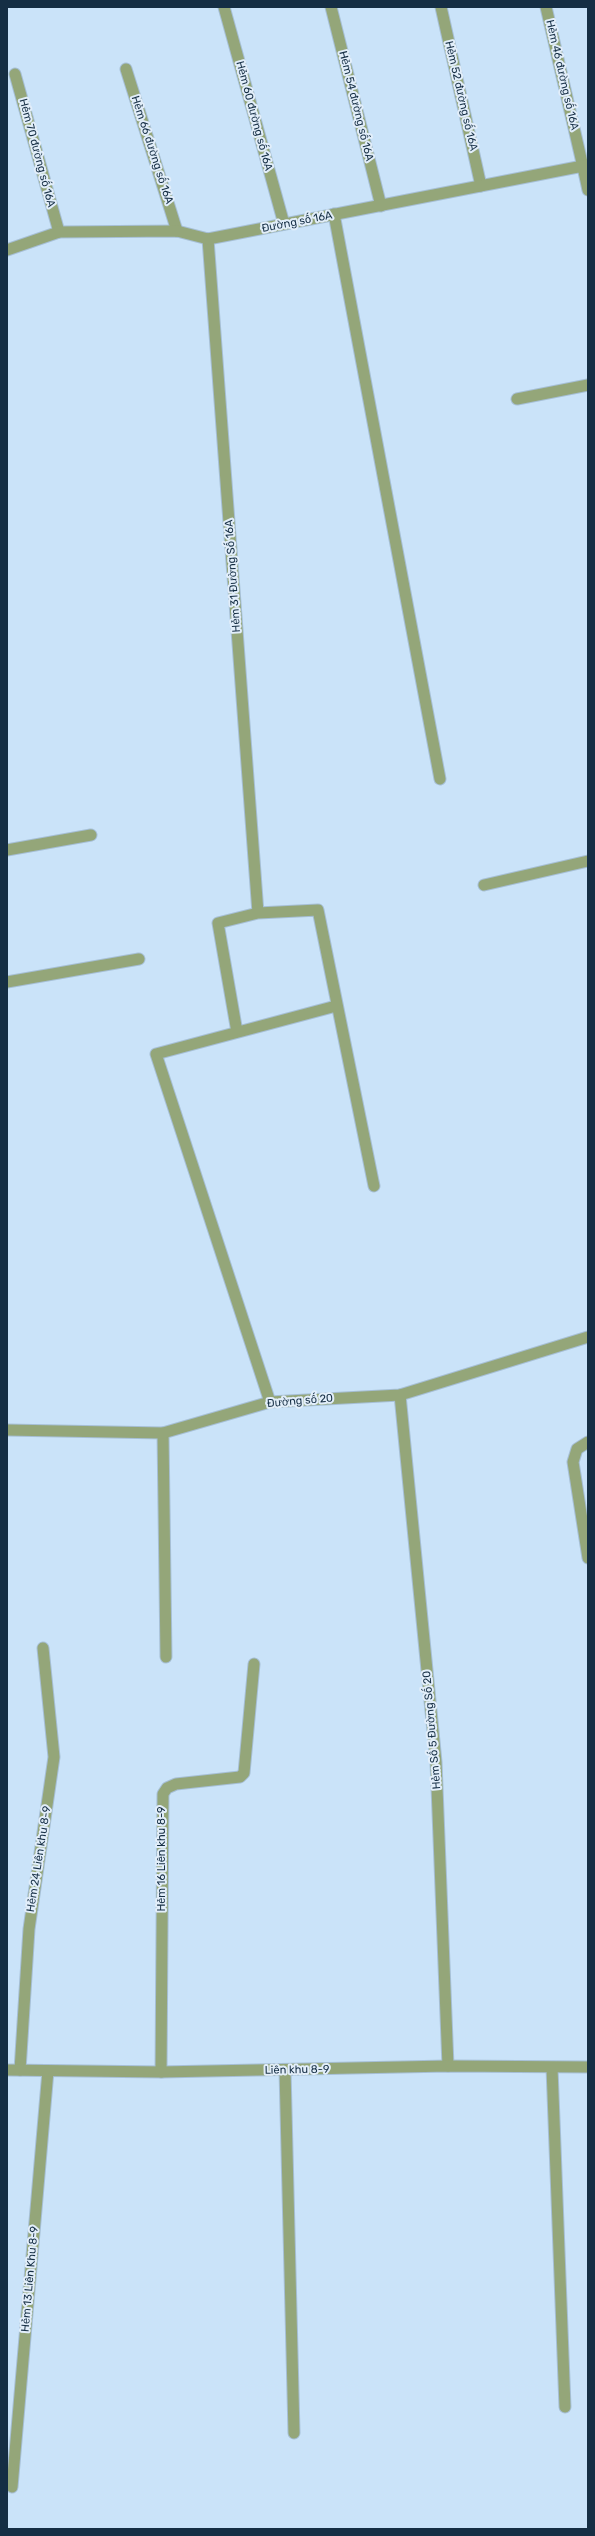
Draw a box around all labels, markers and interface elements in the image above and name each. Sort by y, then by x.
street label: Hẻm 46 đường số 16A [543,18,581,132]
street label: Hẻm 52 đường số 16A [442,40,480,152]
street label: Hẻm 54 đường số 16A [336,50,376,162]
street label: Hẻm 60 đường số 16A [233,60,275,172]
street label: Hẻm 66 đường số 16A [128,94,176,206]
street label: Hẻm 70 đường số 16A [16,97,58,209]
street label: Đường số 16A [261,209,333,235]
street label: Hẻm 31 Đường Số 16A [222,519,244,633]
street label: Đường số 20 [266,1392,334,1410]
street label: Hẻm Số 5 Đường Số 20 [420,1670,444,1790]
street label: Hẻm 24 Liên khu 8-9 [24,1805,54,1913]
street label: Hẻm 16 Liên khu 8-9 [155,1806,169,1912]
street label: Liên khu 8-9 [265,2063,329,2077]
street label: Hẻm 13 Liên Khu 8-9 [19,2226,41,2332]

